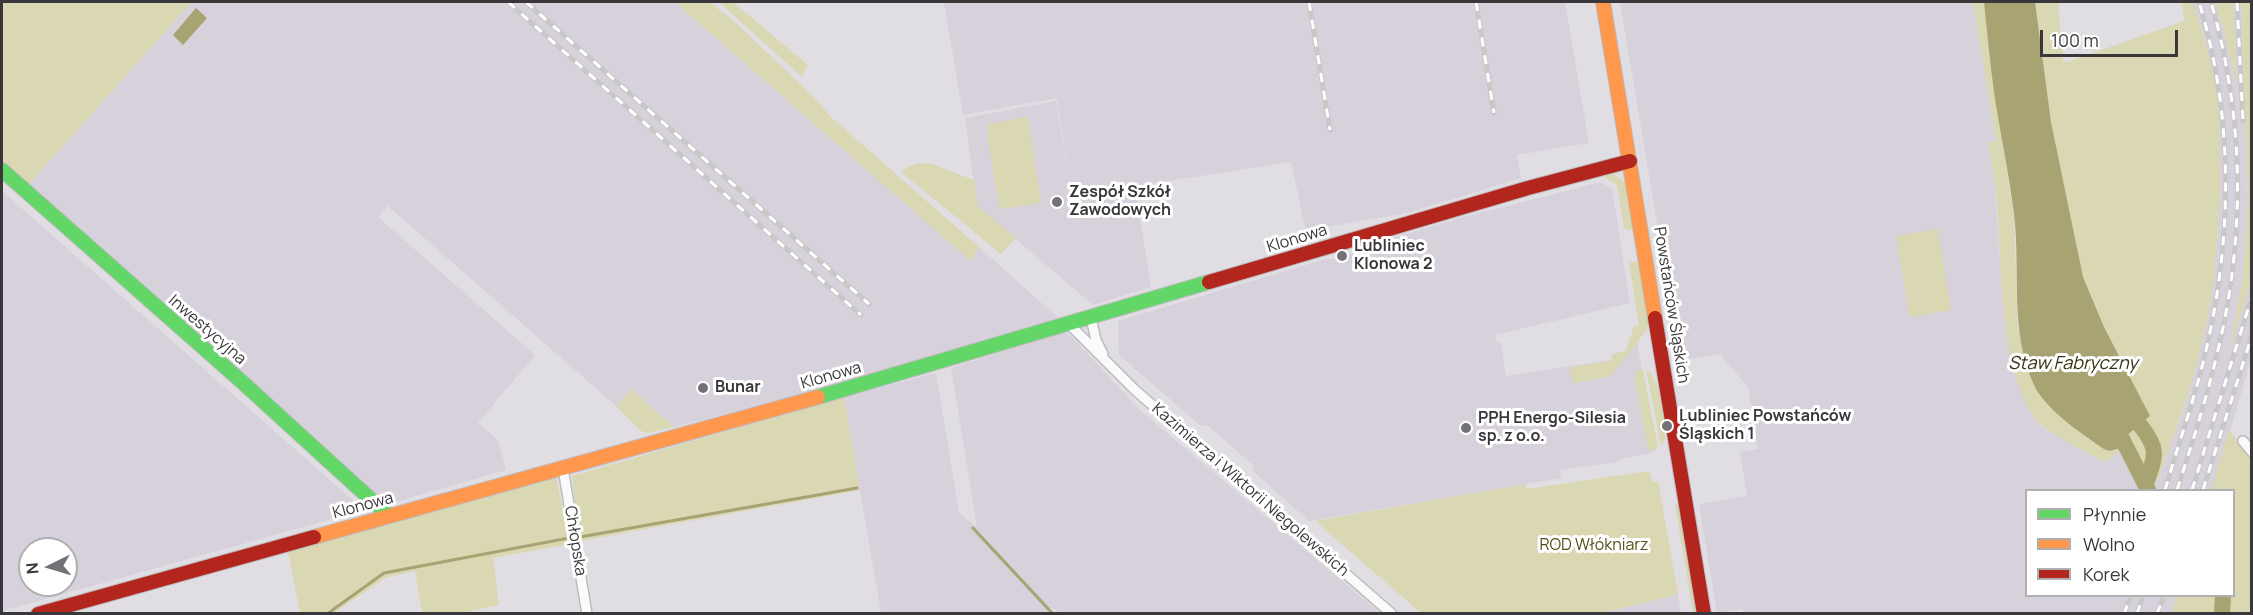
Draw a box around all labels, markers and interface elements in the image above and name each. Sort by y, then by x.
scale bar [2043,18,2181,56]
text: 100 m [2051,28,2099,52]
place label: Zespół Szkół Zawodowych [1069,183,1171,221]
marker: Zespół Szkół Zawodowych [1050,195,1064,209]
street label: Klonowa [1265,221,1329,257]
street label: Powstańców Śląskich [1649,225,1693,385]
place label: Lubliniec Klonowa 2 [1354,237,1432,275]
marker: Lubliniec Klonowa 2 [1335,249,1349,263]
street label: Inwestycyjna [164,291,250,369]
water label: Staw Fabryczny [2008,353,2138,375]
street label: Klonowa [799,358,863,394]
place label: Bunar [715,378,761,398]
marker: Bunar [696,381,710,395]
street label: Kazimierza i Wiktorii Niegolewskich [1148,399,1352,581]
place label: Lubliniec Powstańców Śląskich 1 [1679,407,1851,445]
place label: PPH Energo-Silesia sp. z o.o. [1478,409,1626,447]
marker: Lubliniec Powstańców Śląskich 1 [1660,419,1674,433]
marker: PPH Energo-Silesia sp. z o.o. [1459,421,1473,435]
street label: Klonowa [331,489,395,523]
legend [2025,489,2235,597]
text: Płynnie [2083,502,2146,526]
street label: Chłopska [560,505,590,577]
text: Wolno [2083,532,2135,556]
park label: ROD Włókniarz [1539,536,1649,556]
north arrow [18,537,78,597]
text: N [21,562,44,575]
text: Korek [2083,562,2129,586]

